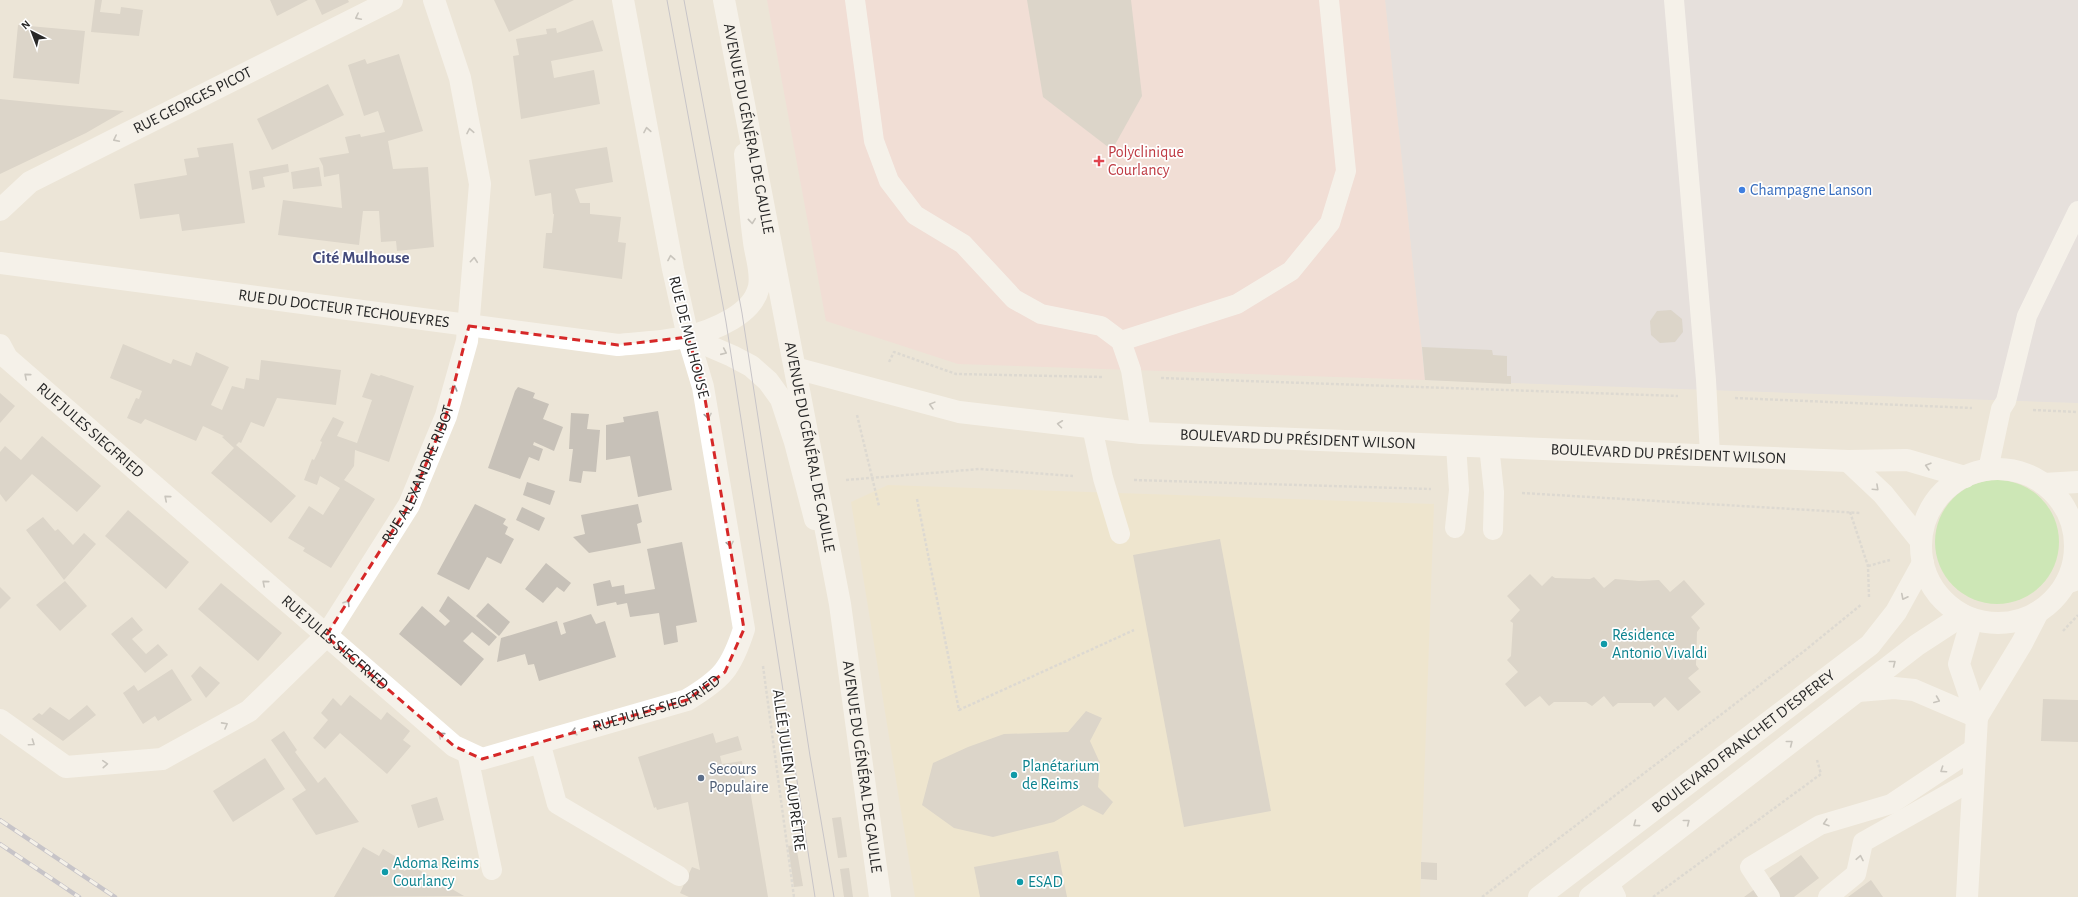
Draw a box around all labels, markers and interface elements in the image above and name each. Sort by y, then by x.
north arrow [12,12,52,52]
one-way arrow [354,13,362,20]
text: N [19,18,32,32]
street label: AVENUE DU GÉNÉRAL DE GAULLE [721,22,777,235]
street label: RUE GEORGES PICOT [131,64,255,137]
one-way arrow [643,127,652,134]
one-way arrow [467,128,475,134]
one-way arrow [113,134,120,141]
place label: Polyclinique Courlancy [1108,144,1184,179]
marker: Polyclinique Courlancy [1093,155,1105,167]
place label: Champagne Lanson [1750,182,1872,198]
marker: Champagne Lanson [1737,185,1747,195]
one-way arrow [747,218,756,224]
district label: Cité Mulhouse [313,249,409,266]
one-way arrow [667,255,675,261]
one-way arrow [469,257,478,263]
street label: RUE DE MULHOUSE [666,274,712,400]
street label: RUE DU DOCTEUR TECHOUEYRES [237,287,451,331]
street label: AVENUE DU GÉNÉRAL DE GAULLE [782,340,838,554]
one-way arrow [720,348,727,356]
one-way arrow [24,373,32,380]
street label: RUE JULES SIEGFRIED [34,380,147,481]
one-way arrow [449,384,458,391]
one-way arrow [929,401,936,410]
street label: RUE ALEXANDRE RIBOT [379,403,457,546]
one-way arrow [703,413,711,419]
one-way arrow [1057,419,1063,428]
street label: BOULEVARD DU PRÉSIDENT WILSON [1180,427,1416,452]
street label: BOULEVARD DU PRÉSIDENT WILSON [1550,441,1787,467]
one-way arrow [1924,462,1931,471]
one-way arrow [1871,483,1879,490]
one-way arrow [165,495,172,502]
one-way arrow [725,541,734,547]
one-way arrow [263,581,270,588]
street label: RUE JULES SIEGFRIED [278,592,391,693]
one-way arrow [1901,592,1909,600]
one-way arrow [342,601,349,608]
place label: Résidence Antonio Vivaldi [1612,627,1707,661]
marker: Résidence Antonio Vivaldi [1599,639,1609,649]
street label: AVENUE DU GÉNÉRAL DE GAULLE [840,659,885,874]
one-way arrow [1889,661,1896,668]
street label: BOULEVARD FRANCHET D'ESPEREY [1649,666,1838,816]
street label: RUE JULES SIEGFRIED [591,672,723,735]
street label: ALLÉE JULIEN LAUPRÊTRE [770,688,810,852]
one-way arrow [1934,695,1941,703]
one-way arrow [221,722,228,729]
one-way arrow [571,727,578,736]
one-way arrow [438,733,445,740]
one-way arrow [27,738,34,745]
one-way arrow [1786,740,1793,747]
place label: Planétarium de Reims [1022,758,1099,792]
one-way arrow [102,759,108,768]
place label: Secours Populaire [709,761,769,795]
one-way arrow [1940,765,1947,772]
marker: Planétarium de Reims [1009,770,1019,780]
marker: Secours Populaire [696,773,706,783]
one-way arrow [1823,818,1830,827]
one-way arrow [1633,819,1640,826]
one-way arrow [1683,820,1690,827]
one-way arrow [1855,854,1863,861]
place label: Adoma Reims Courlancy [393,855,479,890]
marker: Adoma Reims Courlancy [380,867,390,877]
place label: ESAD [1028,874,1063,890]
marker: ESAD [1015,877,1025,887]

